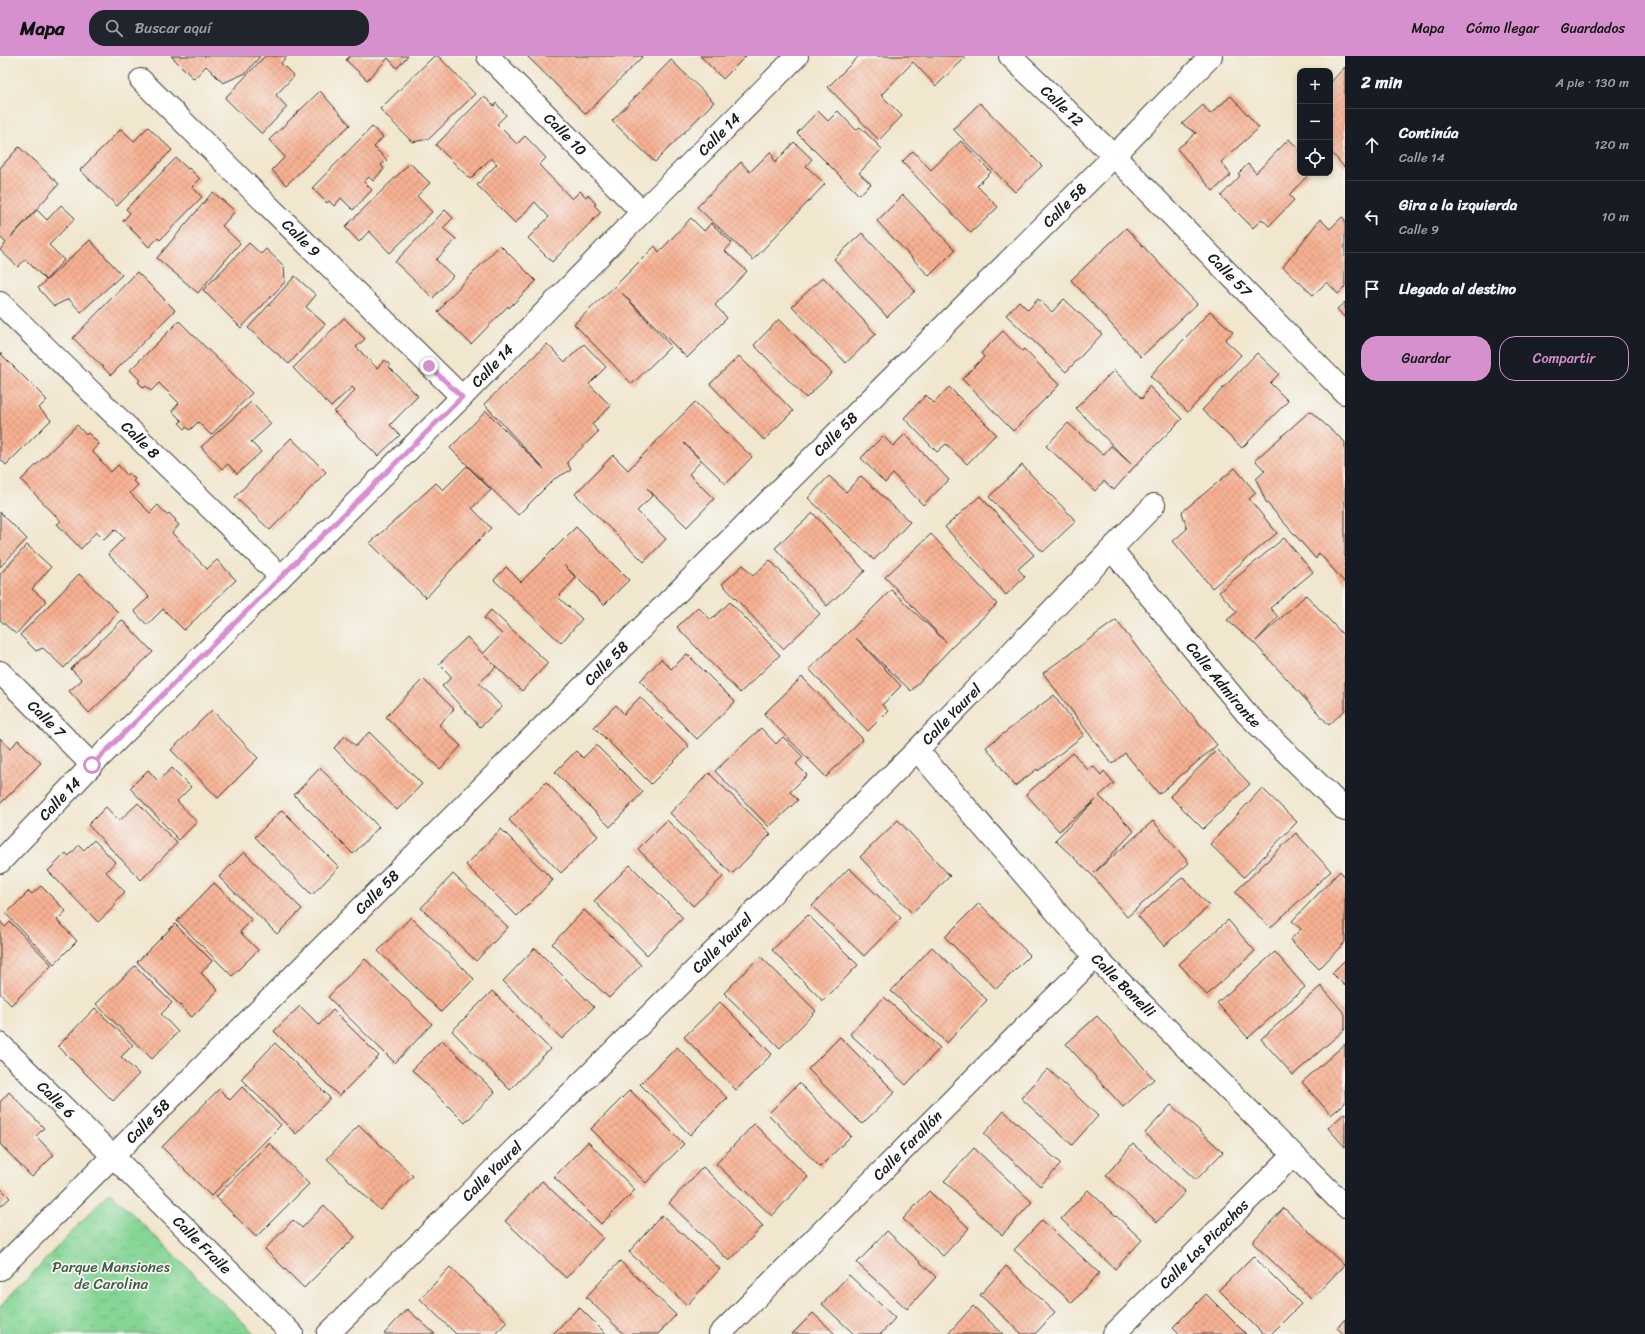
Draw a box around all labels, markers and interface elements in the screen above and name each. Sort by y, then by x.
search box [89,10,369,46]
text: Mapa [20,12,65,45]
text: Buscar aquí [135,15,211,41]
text: Mapa [1411,16,1444,41]
text: Cómo llegar [1466,16,1539,41]
text: Guardados [1561,16,1625,41]
icon: search [103,17,125,39]
text: 2 min [1361,67,1402,97]
map controls [1297,68,1333,176]
button: + [1297,68,1333,104]
text: A pie · 130 m [1555,71,1629,94]
street label: Calle 12 [1034,78,1090,134]
button: − [1297,104,1333,140]
street label: Calle 10 [537,106,593,162]
street label: Calle 14 [691,107,747,162]
text: Continúa [1399,120,1458,146]
text: 120 m [1594,133,1629,156]
icon: ahead [1361,134,1383,156]
button: locate [1297,140,1333,176]
text: Calle 14 [1399,146,1445,169]
street label: Calle 58 [1036,177,1093,234]
text: Gira a la izquierda [1399,192,1517,218]
text: 10 m [1602,205,1629,228]
icon: left [1361,206,1383,228]
street label: Calle 9 [275,213,327,264]
text: Calle 9 [1399,218,1439,241]
street label: Calle 57 [1201,246,1259,304]
text: Llegada al destino [1399,276,1516,302]
icon: arrive [1361,278,1383,300]
button: Guardar [1361,336,1491,381]
button: Compartir [1499,336,1629,381]
street label: Calle 14 [465,338,520,394]
route end [420,357,438,375]
street label: Calle 58 [807,406,864,463]
street label: Calle 8 [115,414,166,465]
street label: Calle 58 [578,635,635,692]
street label: Calle Admirante [1179,636,1268,735]
street label: Calle Yaurel [915,677,988,751]
street label: Calle 7 [21,694,73,745]
route start [83,756,101,774]
street label: Calle 14 [32,771,88,827]
street label: Calle 58 [348,864,406,921]
street label: Calle Yaurel [685,906,759,980]
street label: Calle Bonelli [1085,947,1162,1024]
street label: Calle 6 [31,1074,81,1125]
street label: Calle 58 [119,1093,177,1150]
street label: Calle Farallón [866,1104,949,1187]
street label: Calle Yaurel [455,1134,529,1208]
street label: Calle Los Picachos [1153,1193,1255,1295]
street label: Calle Fraile [166,1209,238,1281]
park label: Parque Mansiones de Carolina [52,1254,171,1297]

